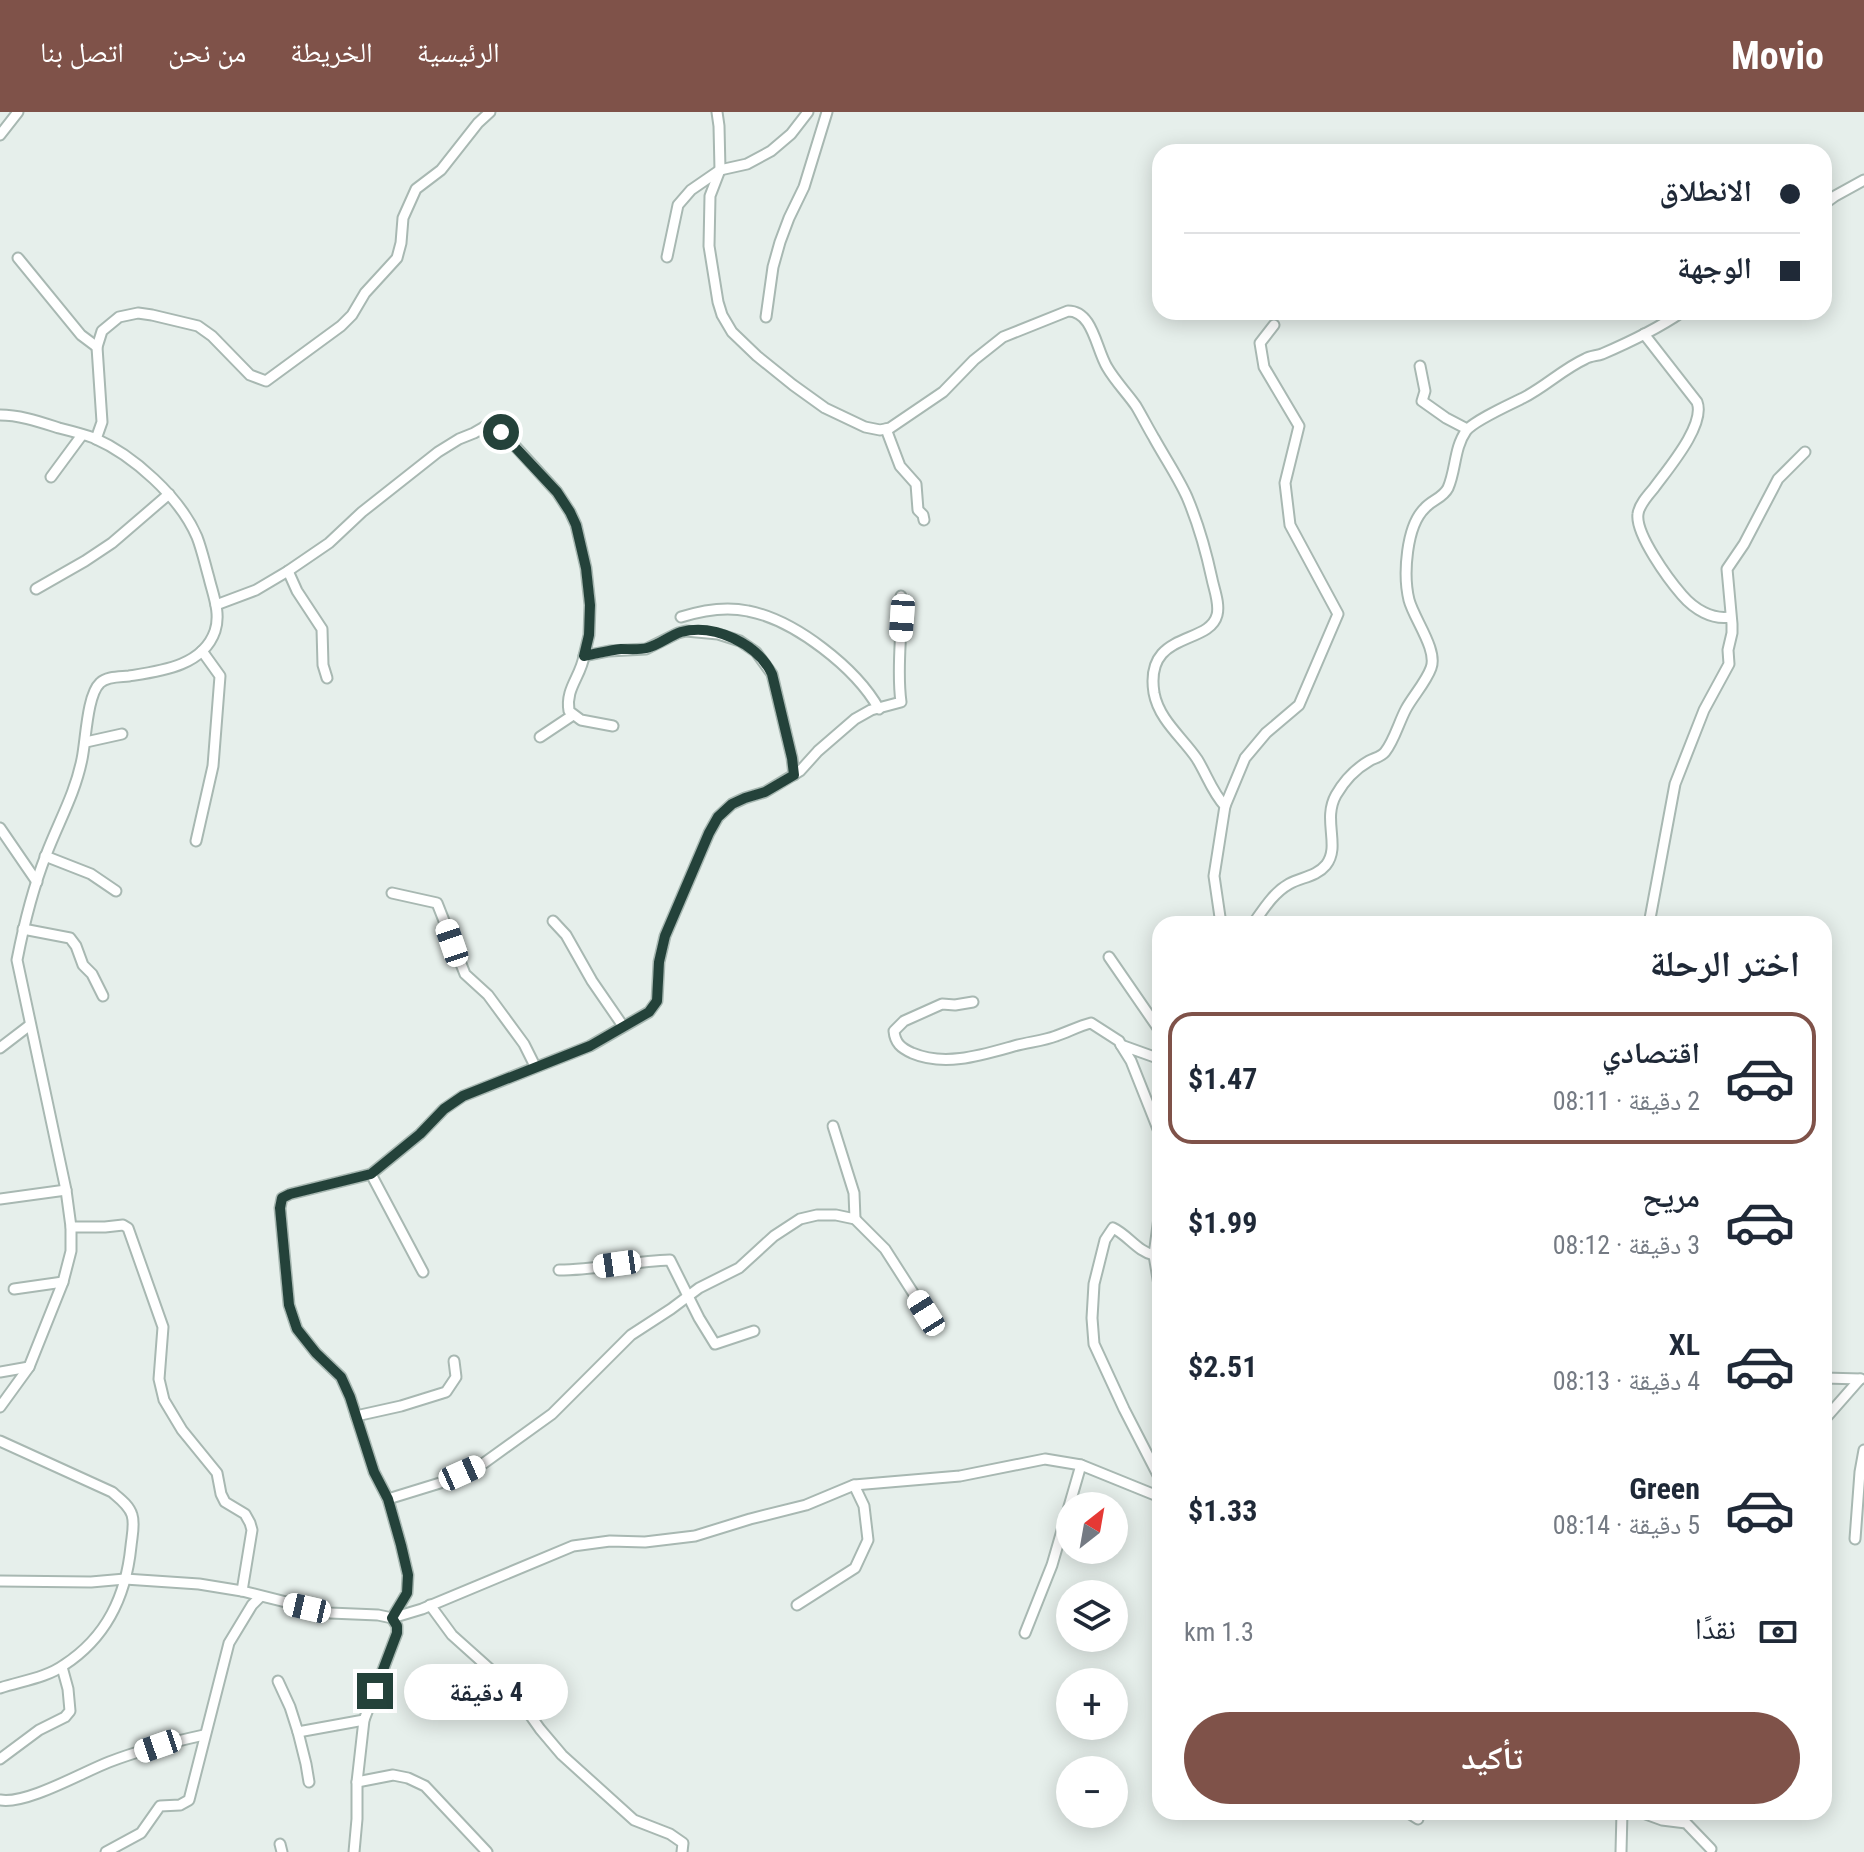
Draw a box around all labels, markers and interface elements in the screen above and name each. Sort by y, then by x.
text: Movio [1731,34,1824,78]
text: اتصل بنا [40,36,124,69]
text: من نحن [168,36,246,69]
text: الخريطة [290,36,373,69]
text: الرئيسية [417,36,500,69]
text: الانطلاق [1659,173,1752,208]
text: الوجهة [1677,250,1752,285]
route start [483,414,519,450]
car [888,593,916,643]
car [433,916,471,970]
text: اختر الرحلة [1650,943,1800,985]
text: اقتصادي [1602,1035,1700,1070]
icon: car [1724,1042,1796,1114]
text: $1.47 [1188,1061,1257,1096]
text: 2 دقيقة · 08:11 [1553,1086,1700,1116]
text: مريح [1642,1179,1700,1214]
icon: car [1724,1186,1796,1258]
text: $1.99 [1188,1205,1257,1240]
text: 3 دقيقة · 08:12 [1553,1230,1700,1260]
car [592,1249,642,1279]
car [903,1286,949,1340]
text: XL [1669,1327,1700,1362]
icon: car [1724,1330,1796,1402]
text: $2.51 [1188,1349,1257,1384]
text: 4 دقيقة · 08:13 [1553,1366,1700,1396]
car [435,1452,489,1494]
text: Green [1629,1471,1700,1506]
icon: car [1724,1474,1796,1546]
north arrow [1056,1492,1128,1564]
map controls [1056,1492,1128,1828]
text: $1.33 [1188,1493,1257,1528]
text: 5 دقيقة · 08:14 [1553,1510,1700,1540]
button: layers [1056,1580,1128,1652]
car [281,1591,333,1625]
icon: cash [1756,1610,1800,1654]
text: نقدًا [1695,1611,1736,1646]
text: 1.3 km [1184,1617,1254,1647]
callout: 4 دقيقة [403,1663,567,1719]
button: + [1056,1668,1128,1740]
route end [357,1673,393,1709]
text: 4 دقيقة [449,1677,523,1707]
button: تأكيد [1184,1712,1800,1804]
car [131,1727,185,1765]
button: − [1056,1756,1128,1828]

